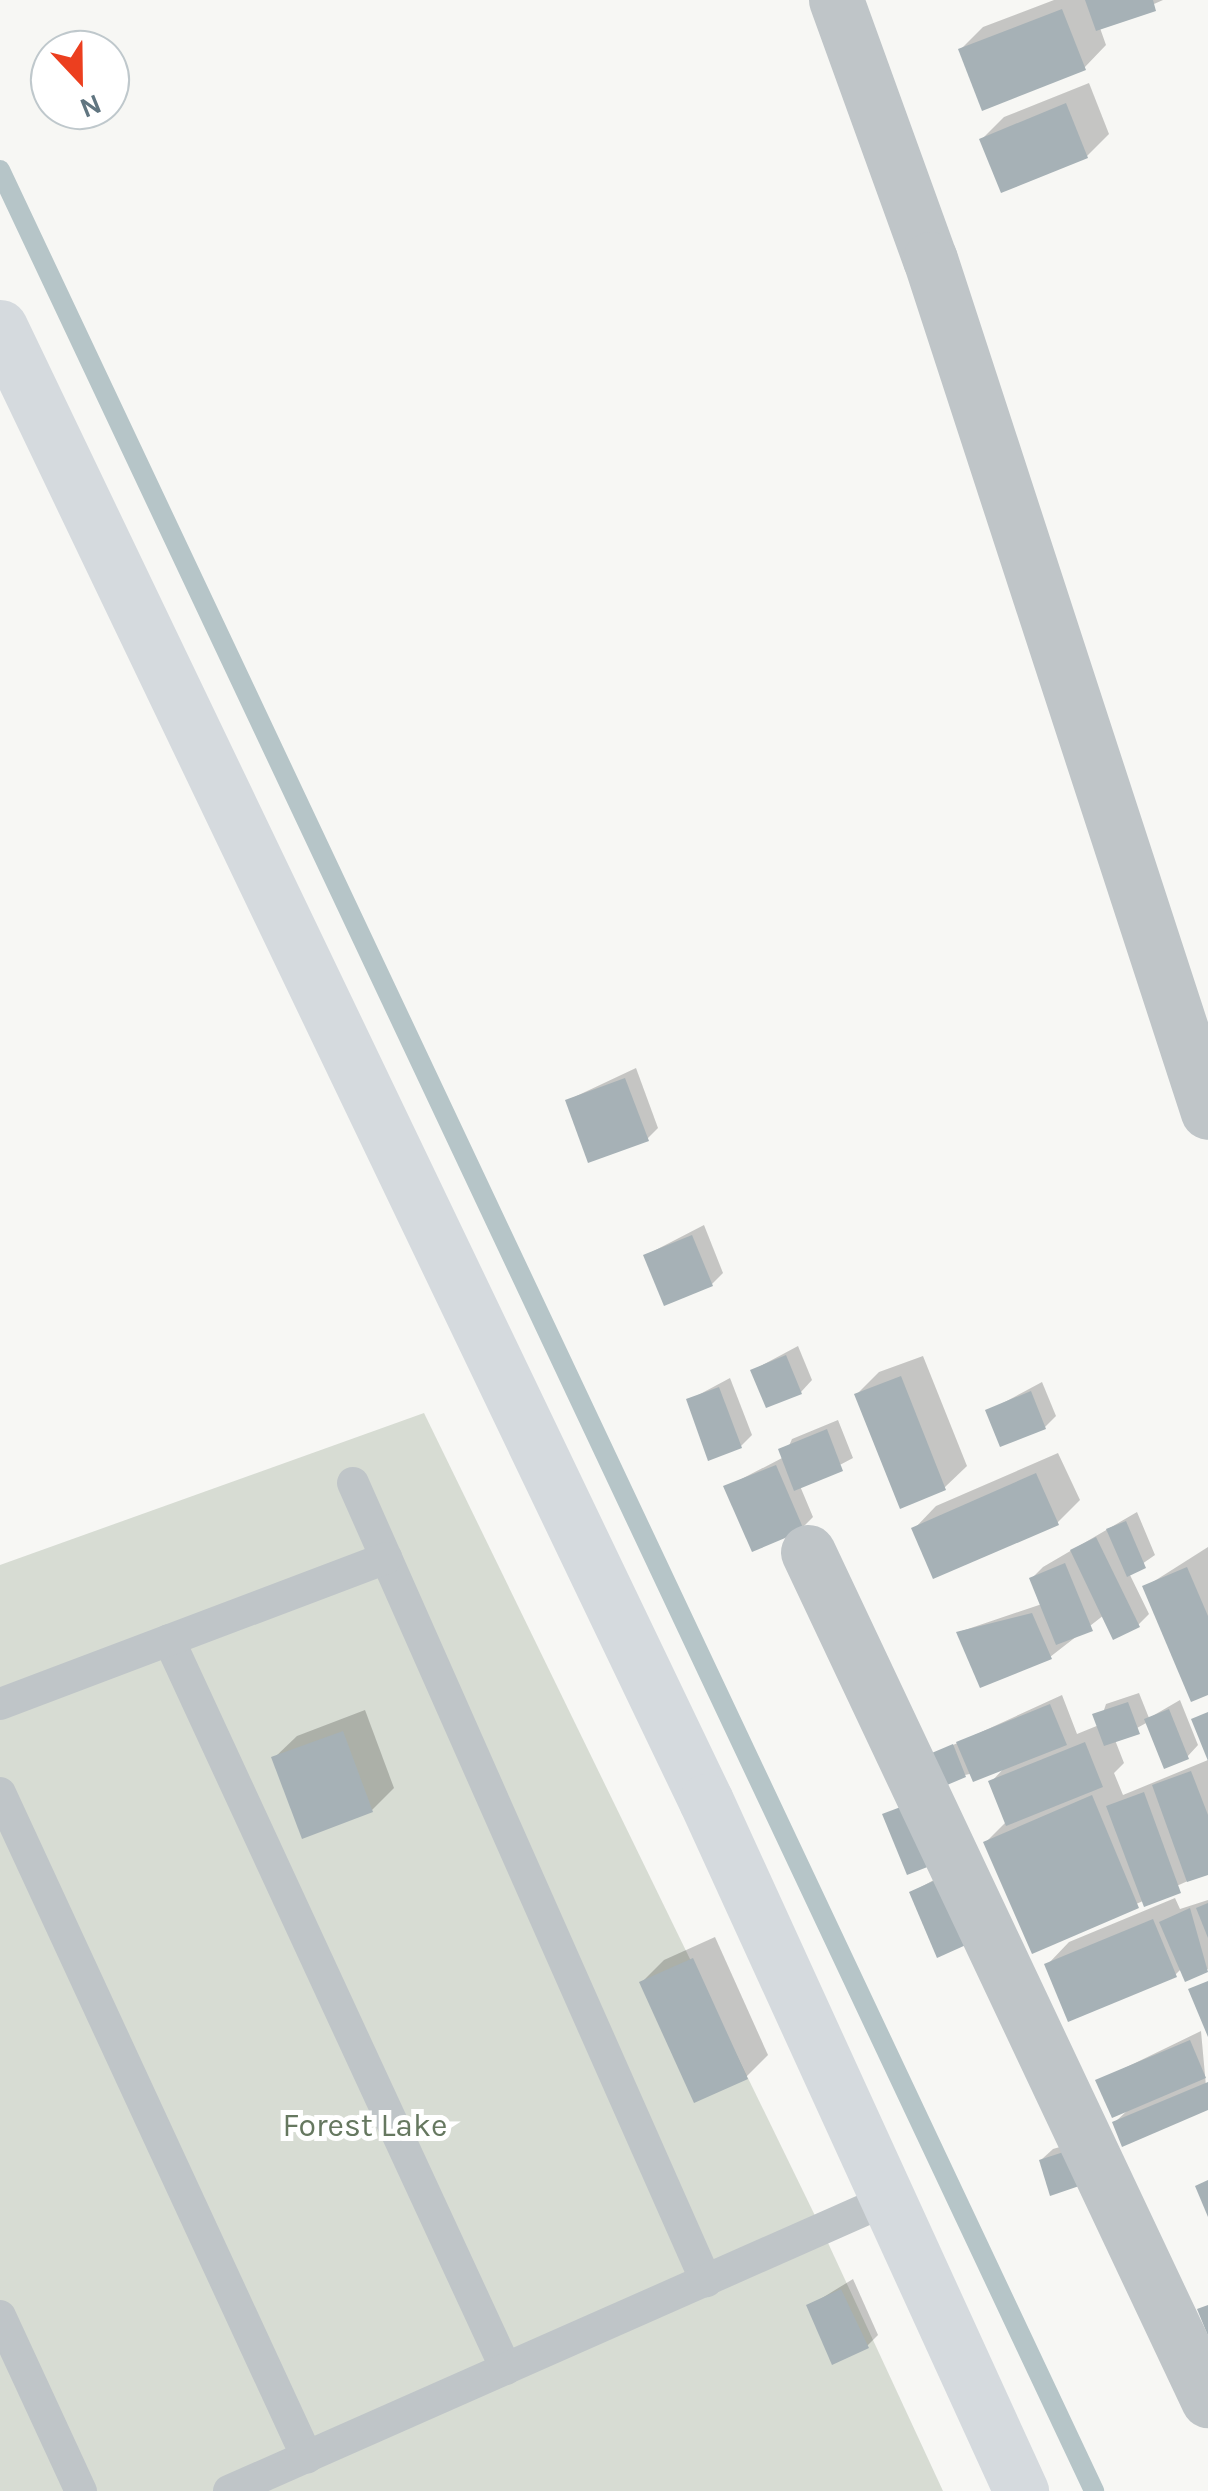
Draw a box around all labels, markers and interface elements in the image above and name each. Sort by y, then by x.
north arrow [30,30,130,130]
text: N [75,87,106,125]
park label: Forest Lake [283,2107,447,2145]

